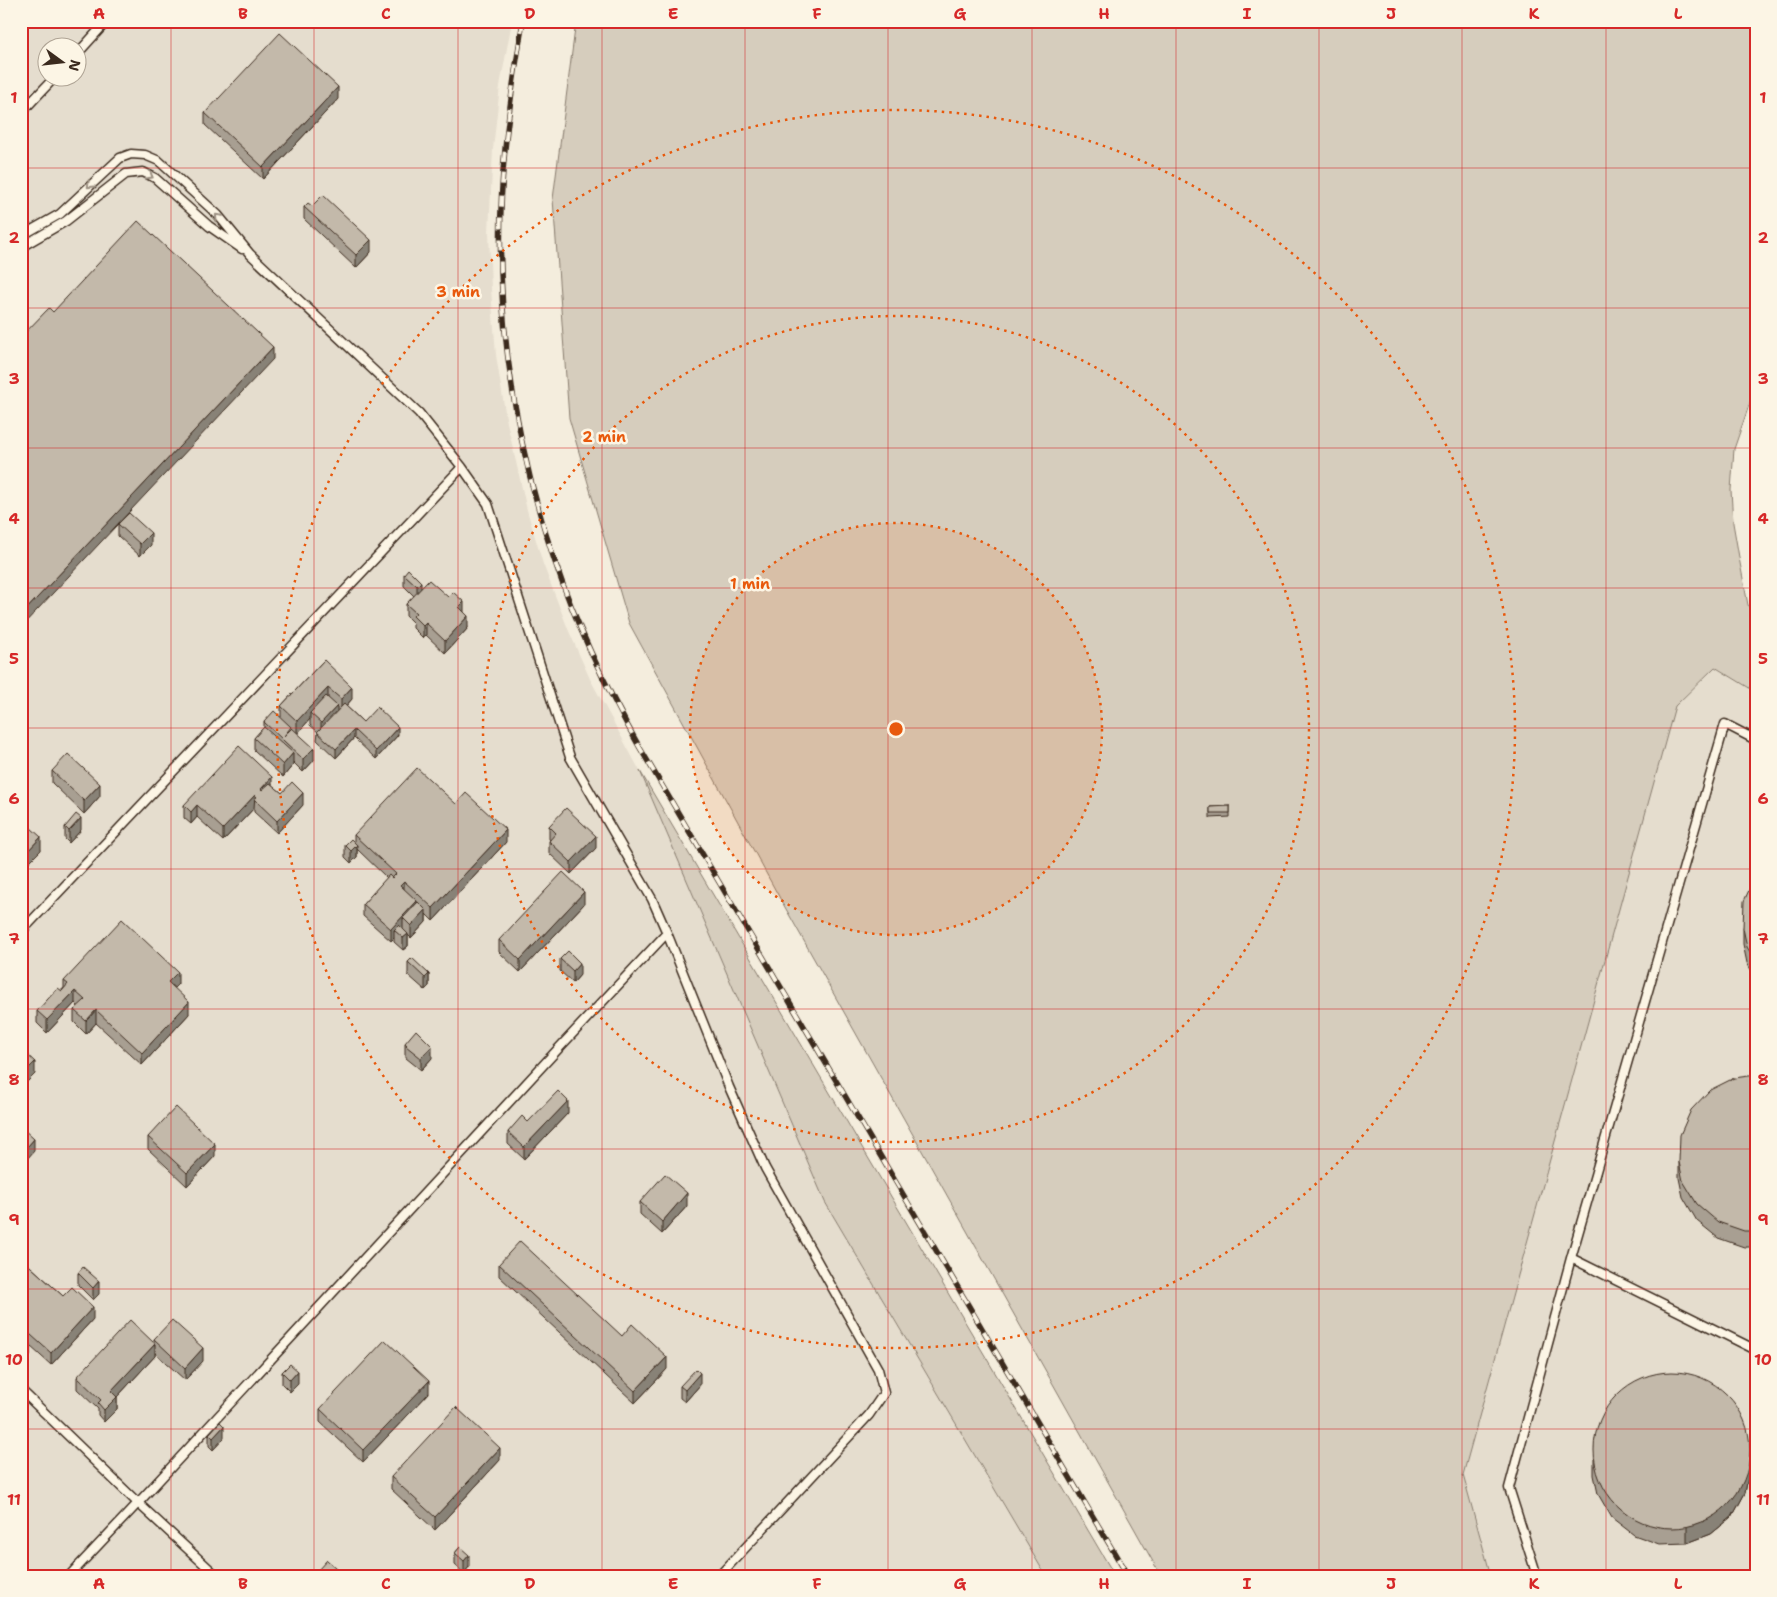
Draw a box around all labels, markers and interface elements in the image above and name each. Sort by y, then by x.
text: A [93,3,105,24]
text: B [238,3,248,24]
text: C [381,3,391,24]
text: D [524,3,536,24]
text: E [668,3,678,24]
text: F [812,3,822,24]
text: G [954,3,967,24]
text: H [1098,3,1110,24]
text: I [1243,3,1252,24]
text: J [1386,3,1396,24]
text: K [1529,3,1540,24]
text: L [1674,3,1683,24]
north arrow [38,38,88,88]
text: N [64,58,85,73]
text: 1 [10,87,18,108]
text: 1 [1759,87,1767,108]
one-way arrow [145,170,154,180]
one-way arrow [87,179,96,188]
one-way arrow [215,213,224,222]
text: 2 [8,227,20,248]
text: 2 [1757,227,1769,248]
text: 3 min [436,282,480,302]
text: 3 [8,368,20,389]
text: 3 [1757,368,1769,389]
text: 2 min [582,427,626,447]
text: 4 [8,508,20,529]
text: 4 [1757,508,1769,529]
text: 1 min [730,574,770,594]
text: 5 [9,648,19,669]
text: 5 [1758,648,1768,669]
centre of rings [887,720,905,738]
text: 6 [8,788,20,809]
text: 6 [1757,788,1769,809]
text: 7 [8,928,20,949]
text: 7 [1757,928,1769,949]
text: 8 [8,1069,20,1090]
text: 8 [1757,1069,1769,1090]
text: 9 [8,1209,20,1230]
text: 9 [1757,1209,1769,1230]
text: 10 [5,1349,23,1370]
text: 10 [1754,1349,1772,1370]
text: 11 [7,1489,21,1510]
text: 11 [1756,1489,1770,1510]
text: A [93,1573,105,1594]
text: B [238,1573,248,1594]
text: C [381,1573,391,1594]
text: D [524,1573,536,1594]
text: E [668,1573,678,1594]
text: F [812,1573,822,1594]
text: G [954,1573,967,1594]
text: H [1098,1573,1110,1594]
text: I [1243,1573,1252,1594]
text: J [1386,1573,1396,1594]
text: K [1529,1573,1540,1594]
text: L [1674,1573,1683,1594]

